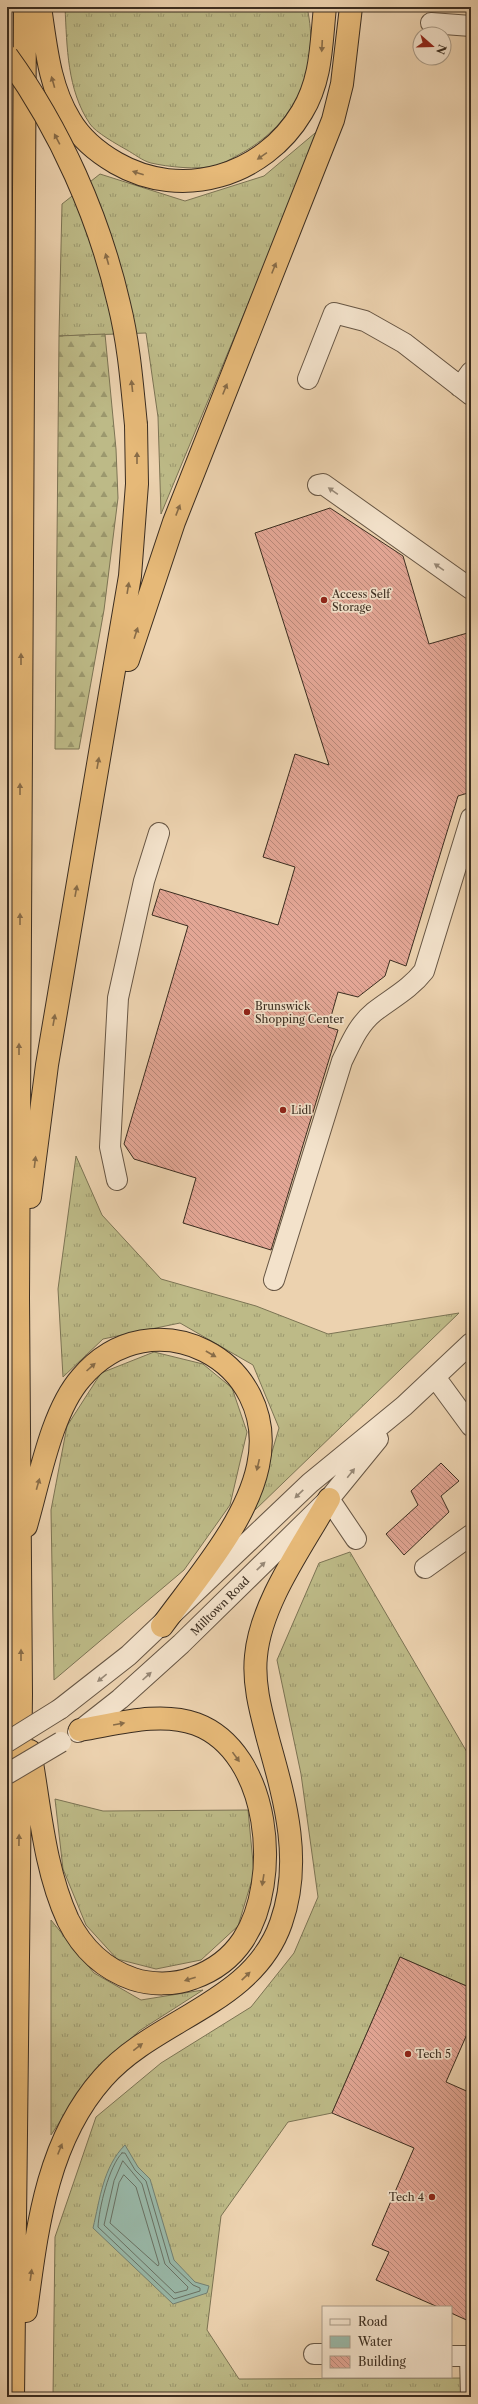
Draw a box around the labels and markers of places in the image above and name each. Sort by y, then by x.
place label: Access Self Storage [331,587,392,614]
marker: Access Self Storage [319,595,329,605]
place label: Brunswick Shopping Center [255,999,344,1026]
marker: Brunswick Shopping Center [242,1007,252,1017]
place label: Lidl [291,1103,312,1117]
marker: Lidl [278,1105,288,1115]
place label: Tech 5 [416,2047,451,2061]
marker: Tech 5 [403,2049,413,2059]
place label: Tech 4 [389,2190,424,2204]
marker: Tech 4 [427,2192,437,2202]

